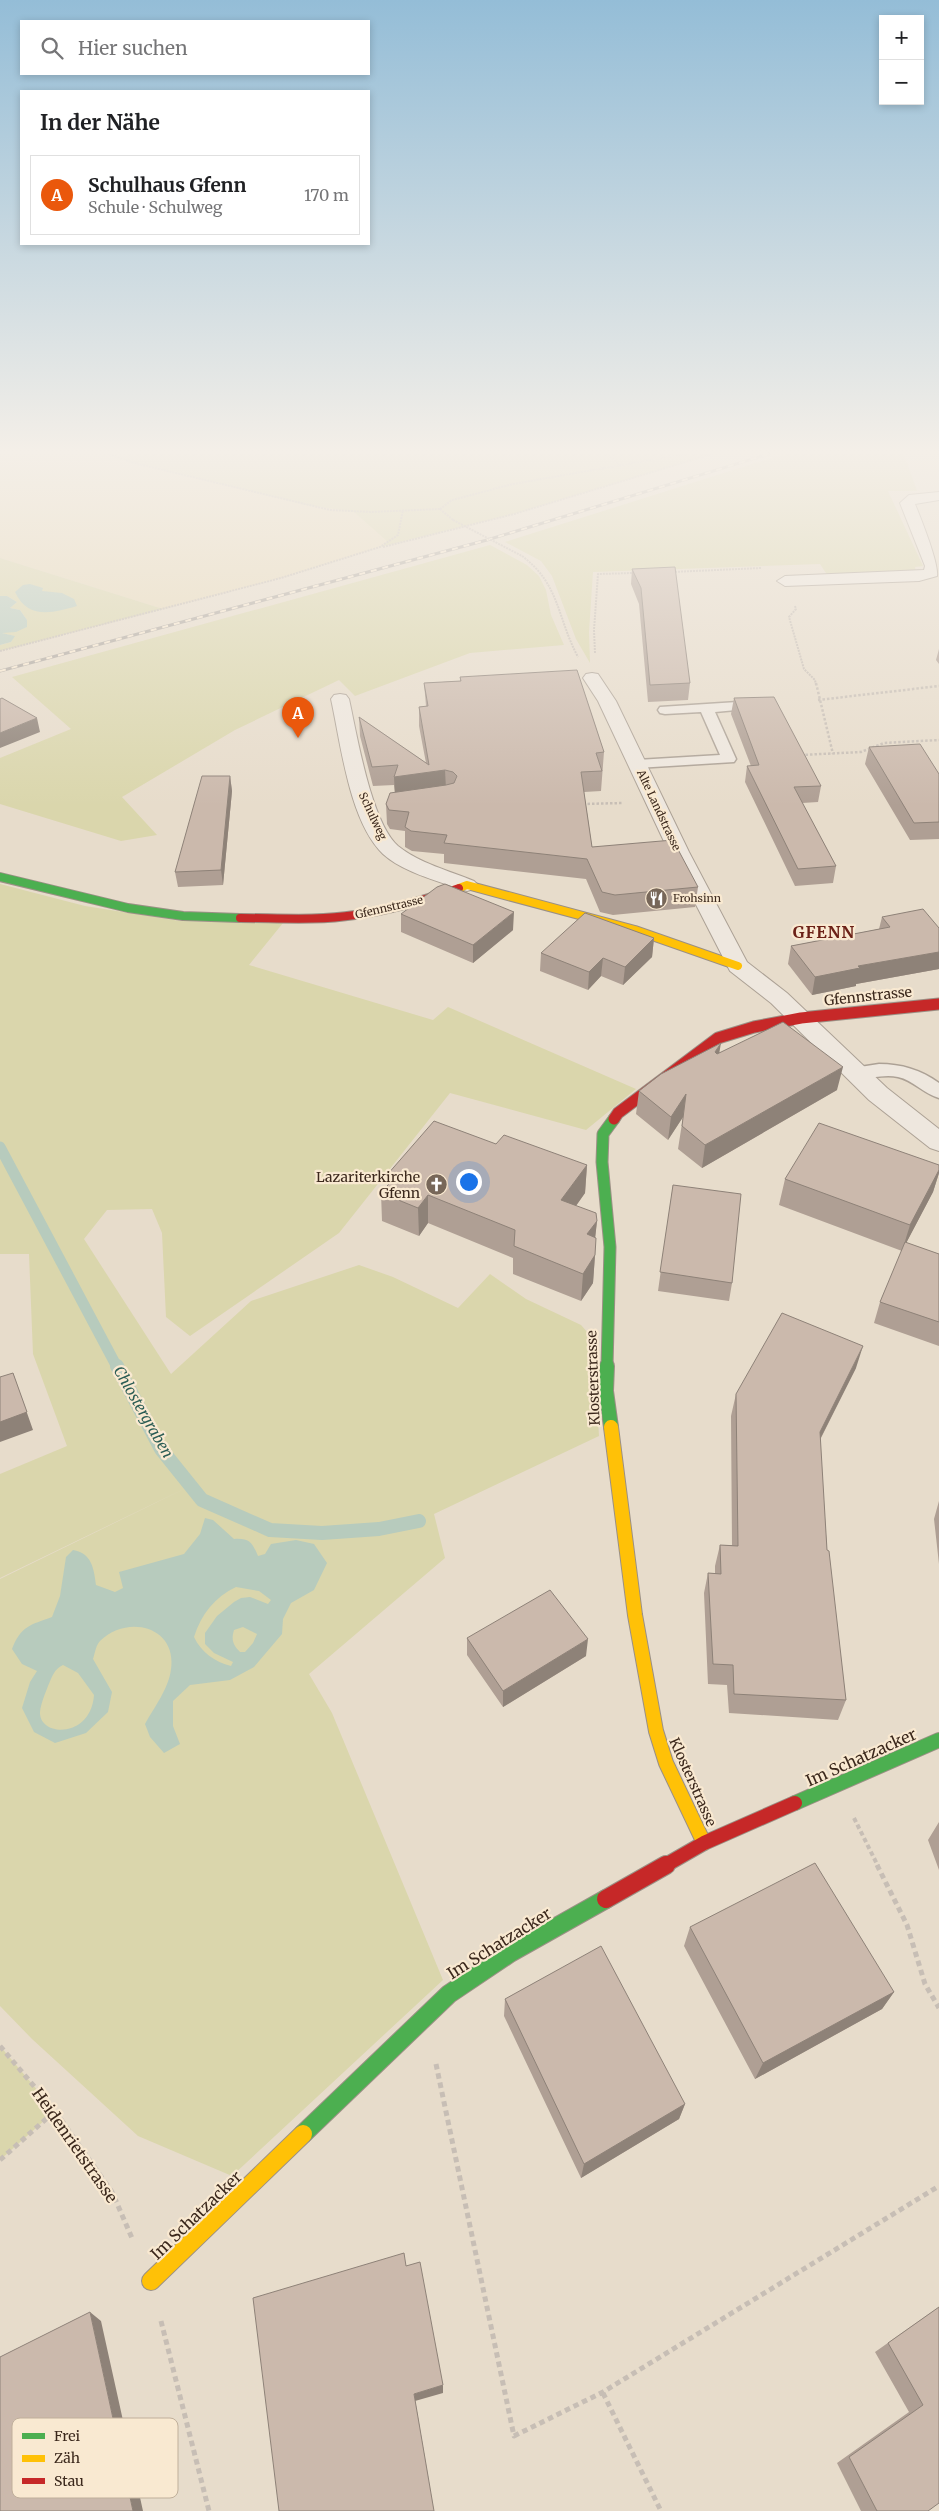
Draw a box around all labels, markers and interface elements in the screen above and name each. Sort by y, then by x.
map controls [879,15,924,105]
button: + [879,15,924,60]
search box [20,20,370,75]
icon: search [38,34,66,62]
text: Hier suchen [78,36,188,60]
button: − [879,60,924,105]
text: In der Nähe [40,109,160,136]
text: Schulhaus Gfenn [88,173,246,197]
text: A [51,185,63,205]
text: 170 m [304,185,349,205]
text: Schule · Schulweg [88,197,223,217]
pin: A [282,697,314,738]
street label: Alte Landstrasse [634,766,684,853]
street label: Schulweg [356,790,390,842]
restaurant icon: Frohsinn [645,886,669,910]
place label: Frohsinn [673,891,722,905]
street label: Gfennstrasse [354,892,425,922]
district label: GFENN [793,922,855,942]
street label: Gfennstrasse [823,982,913,1010]
place label: Lazariterkirche Gfenn [316,1168,420,1202]
your location [456,1169,482,1195]
church icon: Lazariterkirche Gfenn [424,1173,448,1197]
street label: Klosterstrasse [582,1330,604,1426]
water label: Chlostergraben [109,1362,177,1461]
street label: Im Schatzacker [803,1724,919,1790]
street label: Klosterstrasse [665,1735,721,1829]
street label: Im Schatzacker [443,1903,555,1983]
street label: Heidenrietstrasse [28,2084,122,2206]
street label: Im Schatzacker [146,2166,246,2264]
legend [12,2418,178,2498]
text: Frei [54,2427,80,2445]
text: Zäh [54,2449,80,2467]
text: Stau [54,2472,84,2490]

